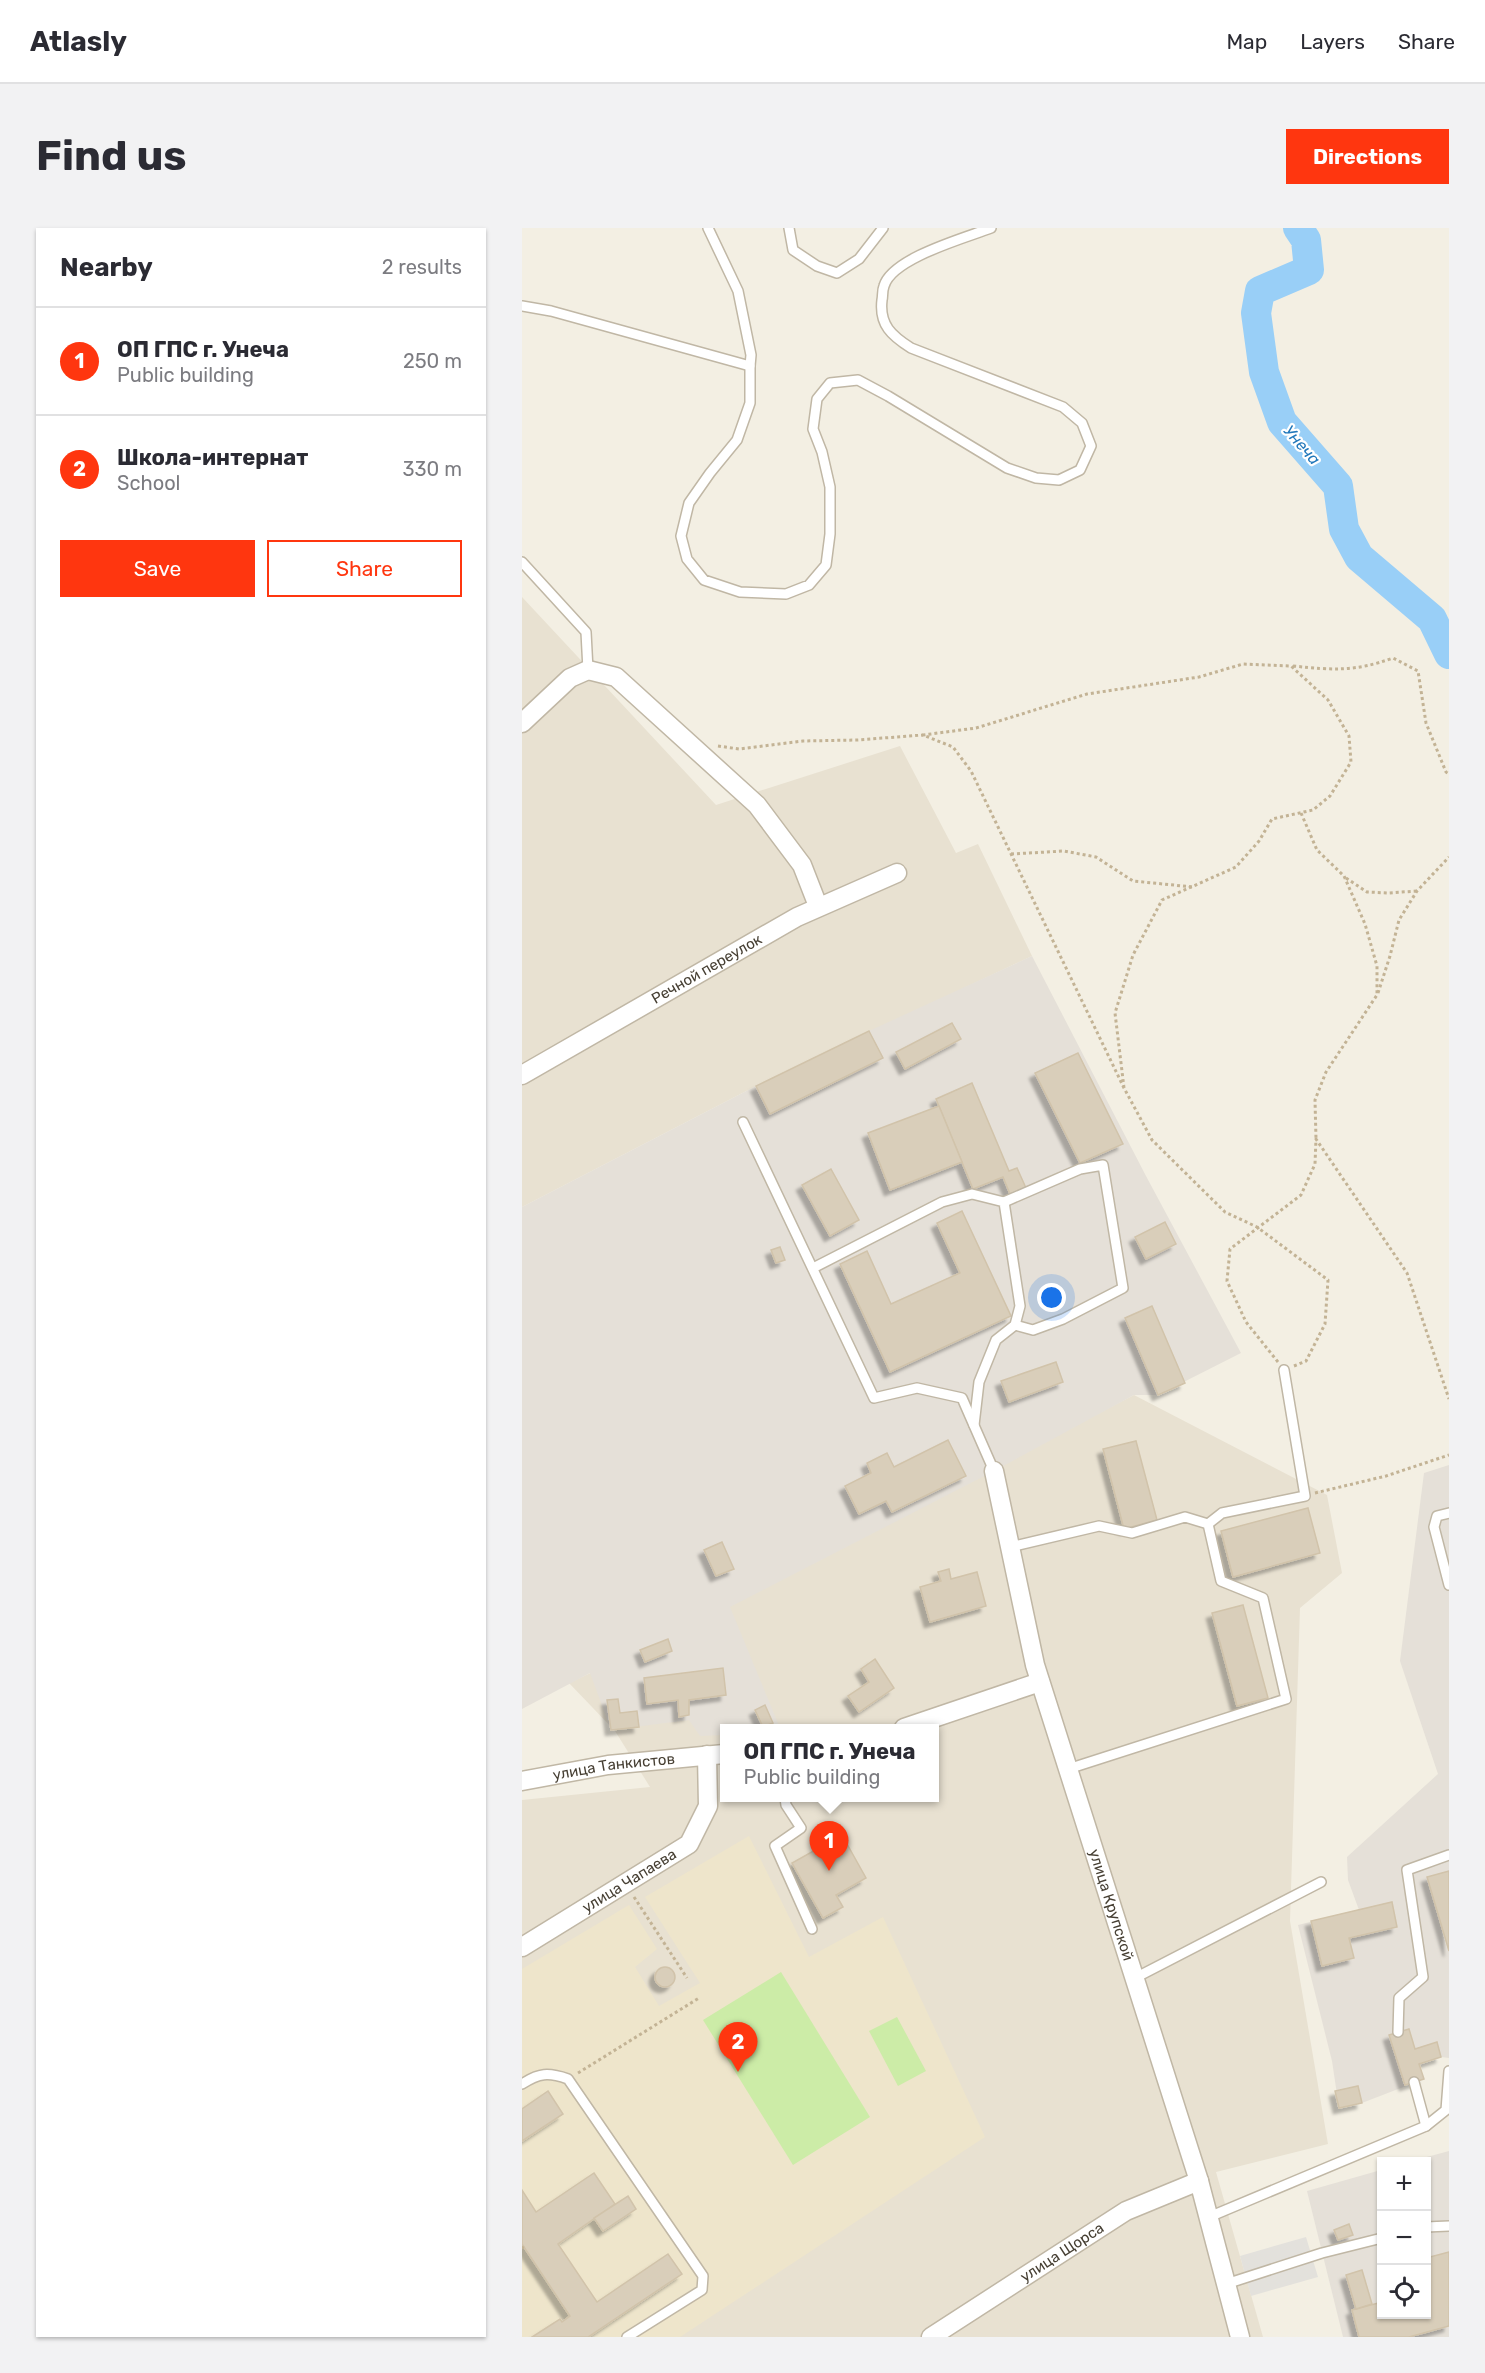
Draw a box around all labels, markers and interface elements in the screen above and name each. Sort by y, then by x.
text: Atlasly [30,25,127,58]
text: Map [1226,29,1267,54]
text: Layers [1300,29,1365,54]
text: Share [1398,29,1455,54]
button: Directions [1286,129,1449,184]
text: Find us [36,131,187,181]
text: Nearby [60,252,153,283]
text: 2 results [382,255,462,279]
text: ОП ГПС г. Унеча [117,336,289,363]
text: 1 [75,349,84,373]
text: 250 m [403,349,462,373]
text: Public building [117,363,254,387]
water label: Унеча [1280,422,1324,468]
text: Школа-интернат [117,444,308,471]
text: 2 [73,457,86,481]
text: 330 m [403,457,462,481]
text: School [117,471,180,495]
button: Save [60,540,255,597]
button: Share [267,540,462,597]
street label: Речной переулок [648,930,765,1008]
your location [1037,1283,1066,1312]
popup [720,1724,939,1802]
text: ОП ГПС г. Унеча [744,1738,915,1765]
street label: улица Танкистов [551,1750,676,1784]
text: Public building [744,1765,880,1789]
pin: 1 [810,1822,848,1871]
street label: улица Чапаева [579,1845,680,1917]
street label: улица Крупской [1085,1847,1137,1963]
pin: 2 [718,2022,758,2072]
map controls [1377,2157,1431,2319]
button: + [1377,2157,1431,2211]
button: − [1377,2211,1431,2265]
street label: улица Щорса [1017,2219,1107,2286]
button: locate [1377,2265,1431,2319]

